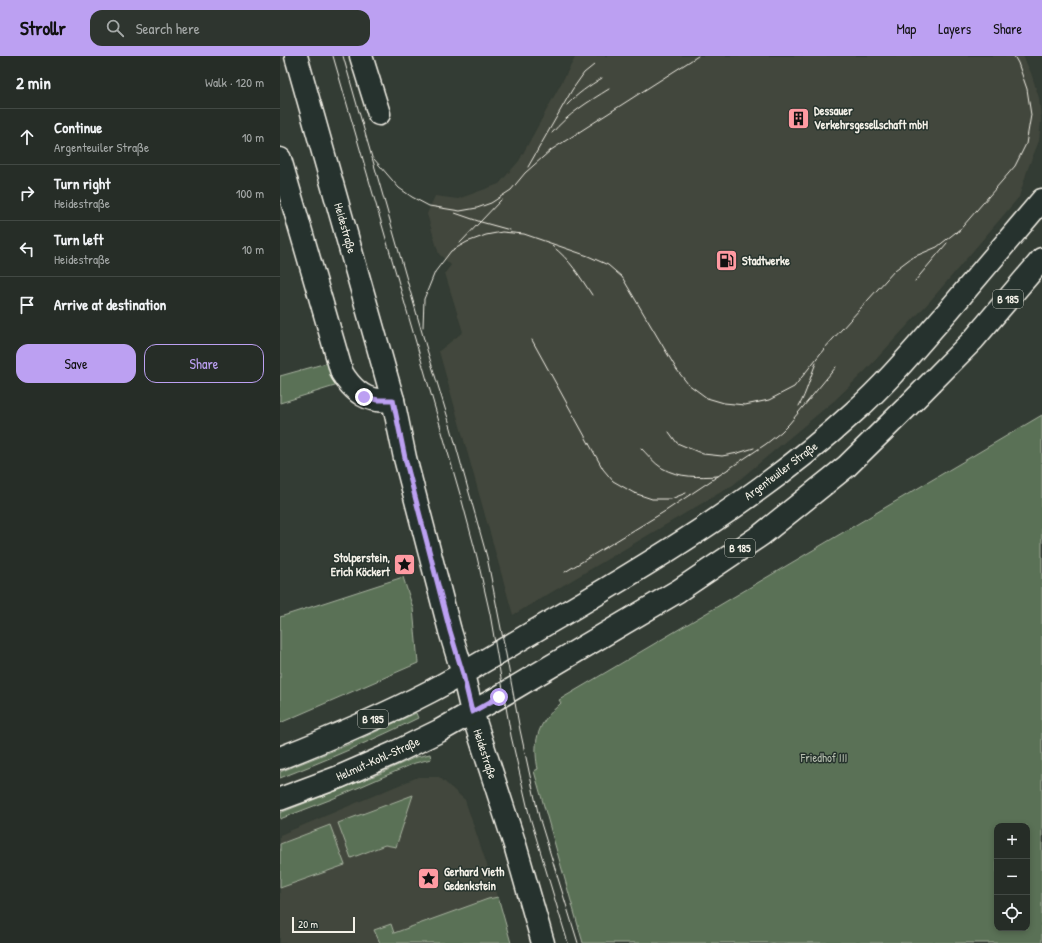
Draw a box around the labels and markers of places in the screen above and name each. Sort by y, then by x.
place label: Dessauer Verkehrsgesellschaft mbH [814,102,928,134]
building icon: Dessauer Verkehrsgesellschaft mbH [786,105,812,131]
fuel station icon: Stadtwerke [713,248,739,274]
place label: Stadtwerke [742,252,790,269]
place label: Stolperstein, Erich Köckert [331,549,391,580]
place icon: Stolperstein, Erich Köckert [392,552,418,578]
place label: Gerhard Vieth Gedenkstein [444,863,505,894]
place icon: Gerhard Vieth Gedenkstein [415,866,441,892]

